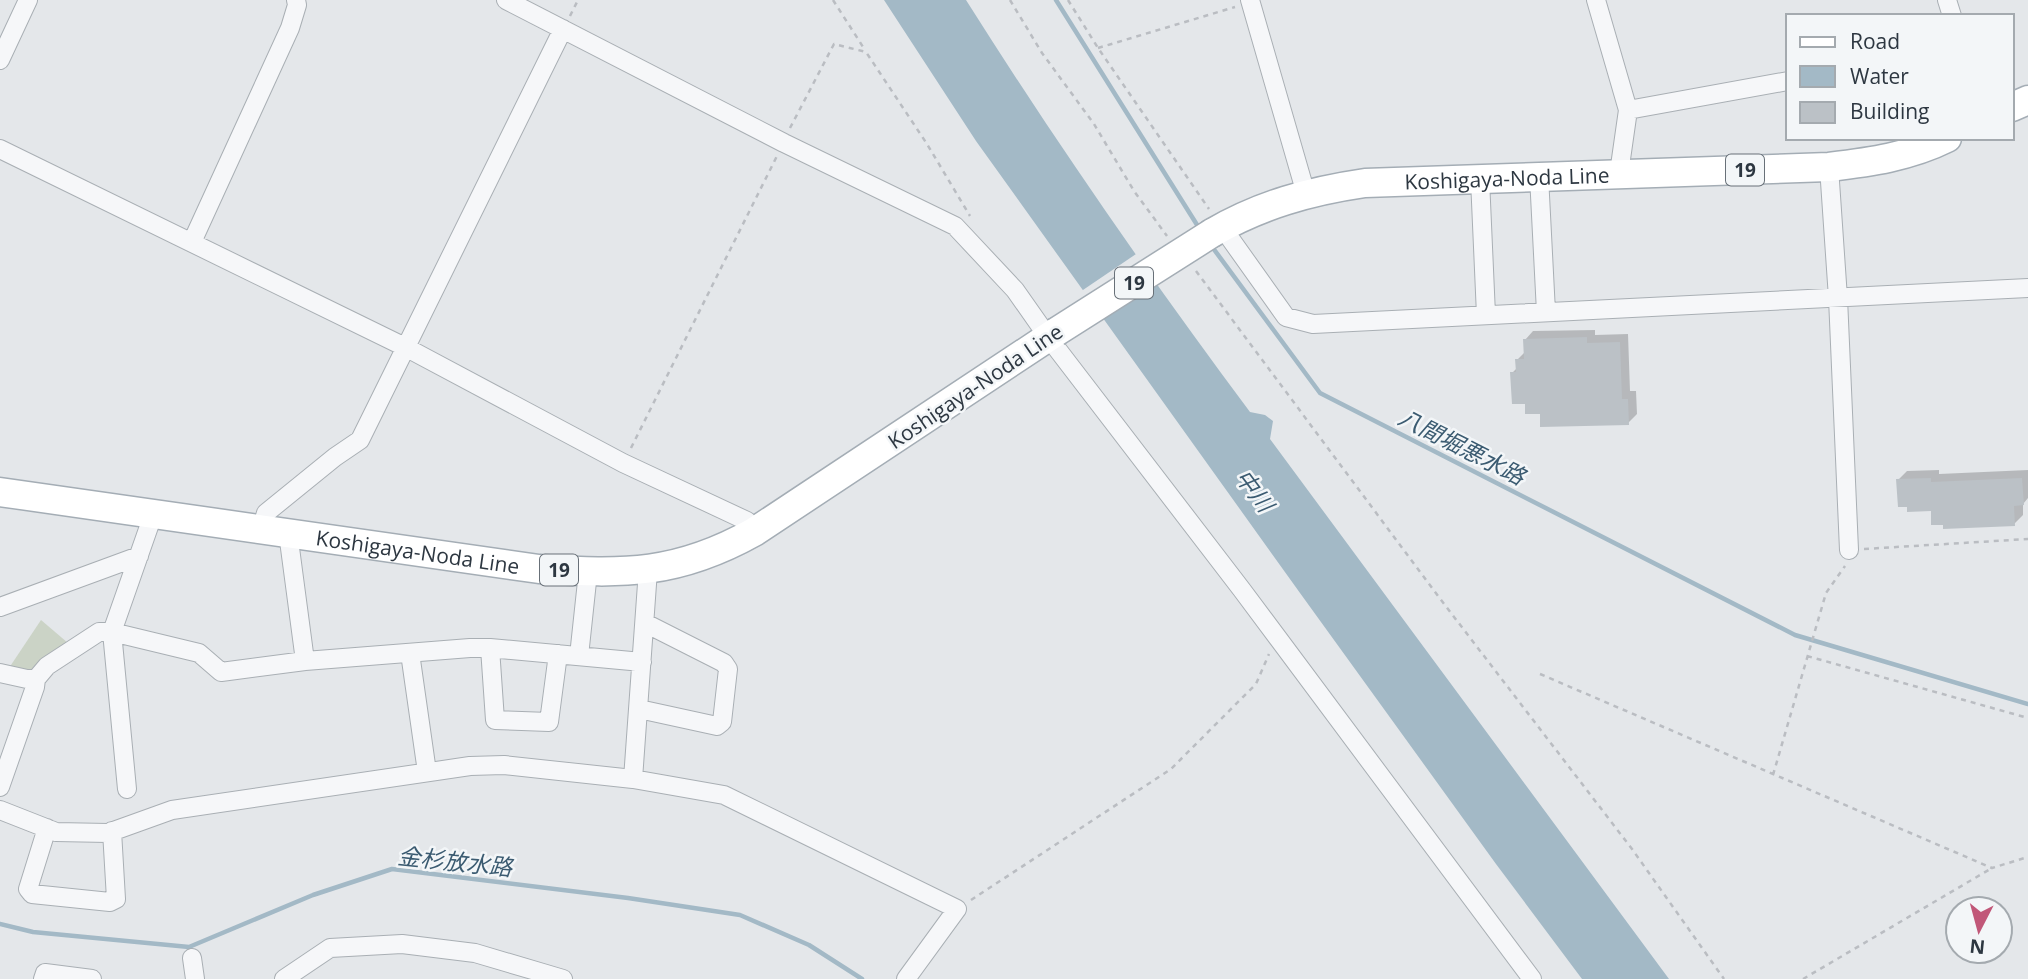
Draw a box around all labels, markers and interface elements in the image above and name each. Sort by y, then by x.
legend [1786,14,2014,140]
text: Road [1850,27,1900,55]
text: Water [1850,62,1909,90]
text: Building [1850,97,1929,125]
road number: 19 [1726,154,1764,186]
street label: Koshigaya-Noda Line [1404,161,1610,196]
road number: 19 [1115,268,1153,298]
street label: Koshigaya-Noda Line [882,317,1068,455]
water label: 八間堀悪水路 [1393,400,1533,492]
water label: 中川 [1228,462,1283,520]
street label: Koshigaya-Noda Line [314,523,521,580]
road number: 19 [540,554,578,586]
water label: 金杉放水路 [396,839,516,883]
north arrow [1944,895,2014,965]
text: N [1968,933,1986,961]

